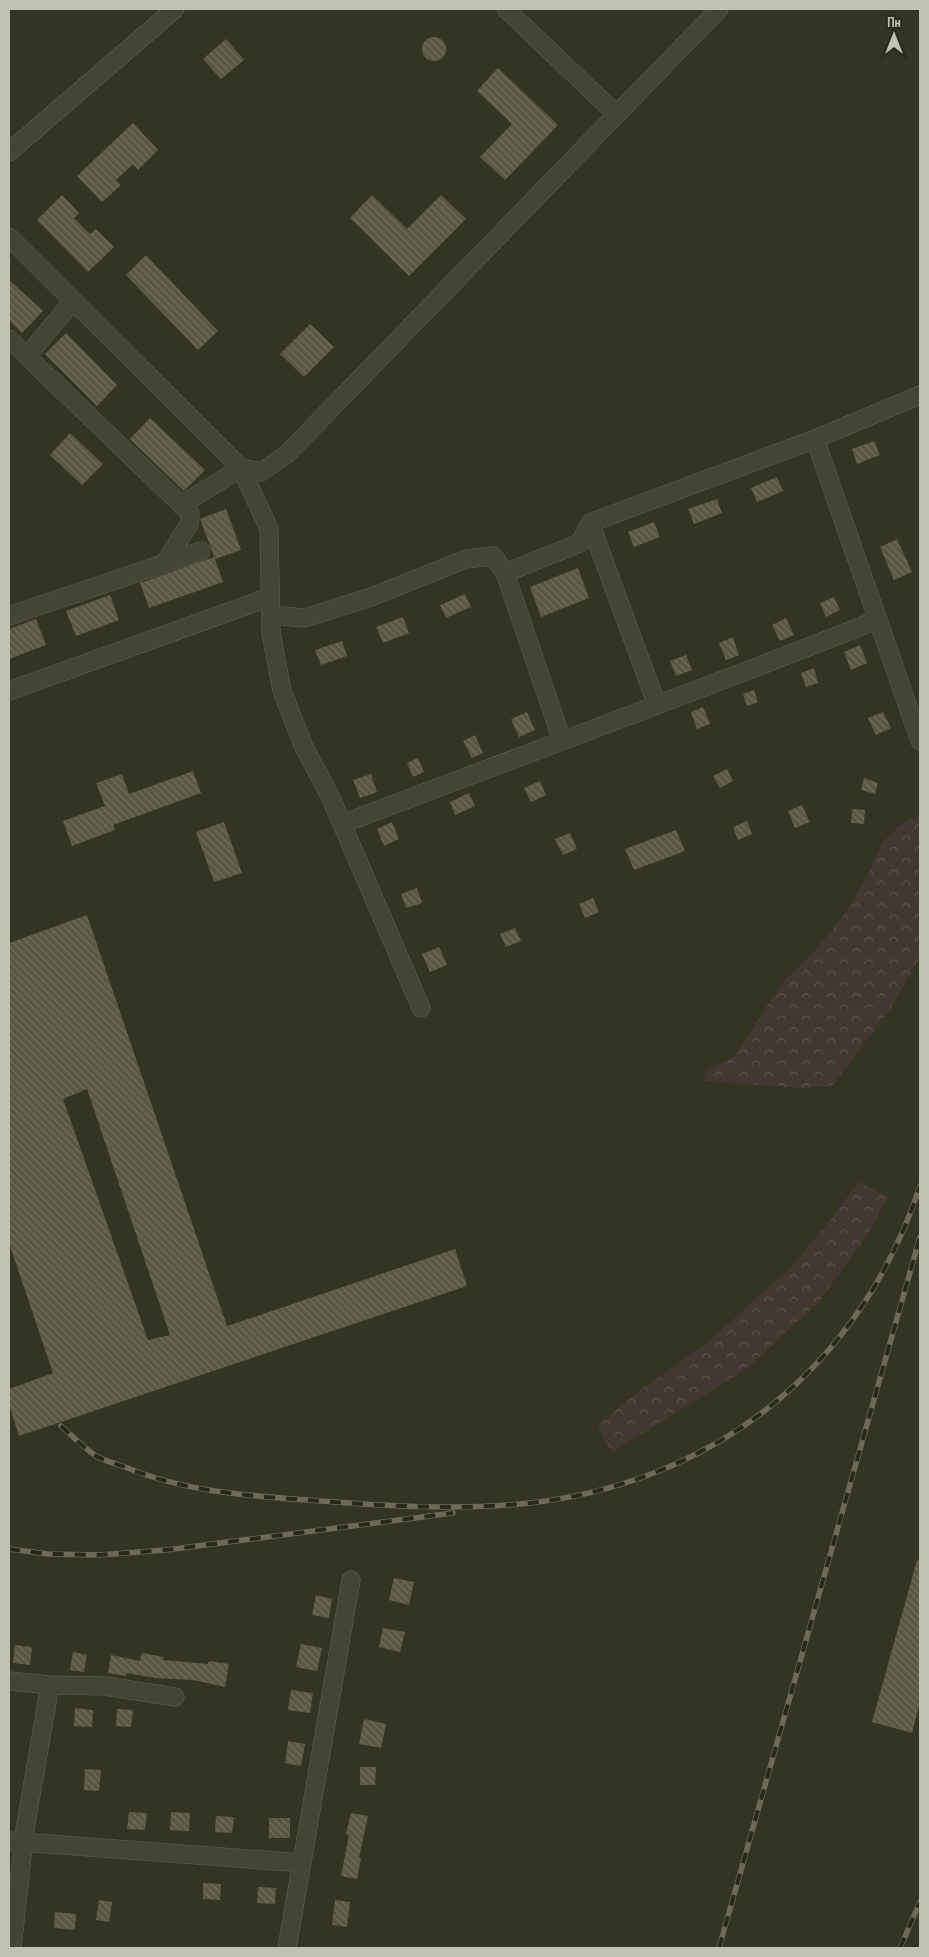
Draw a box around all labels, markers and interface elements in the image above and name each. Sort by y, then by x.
north arrow [869,10,919,60]
text: Пн [887,13,901,31]

